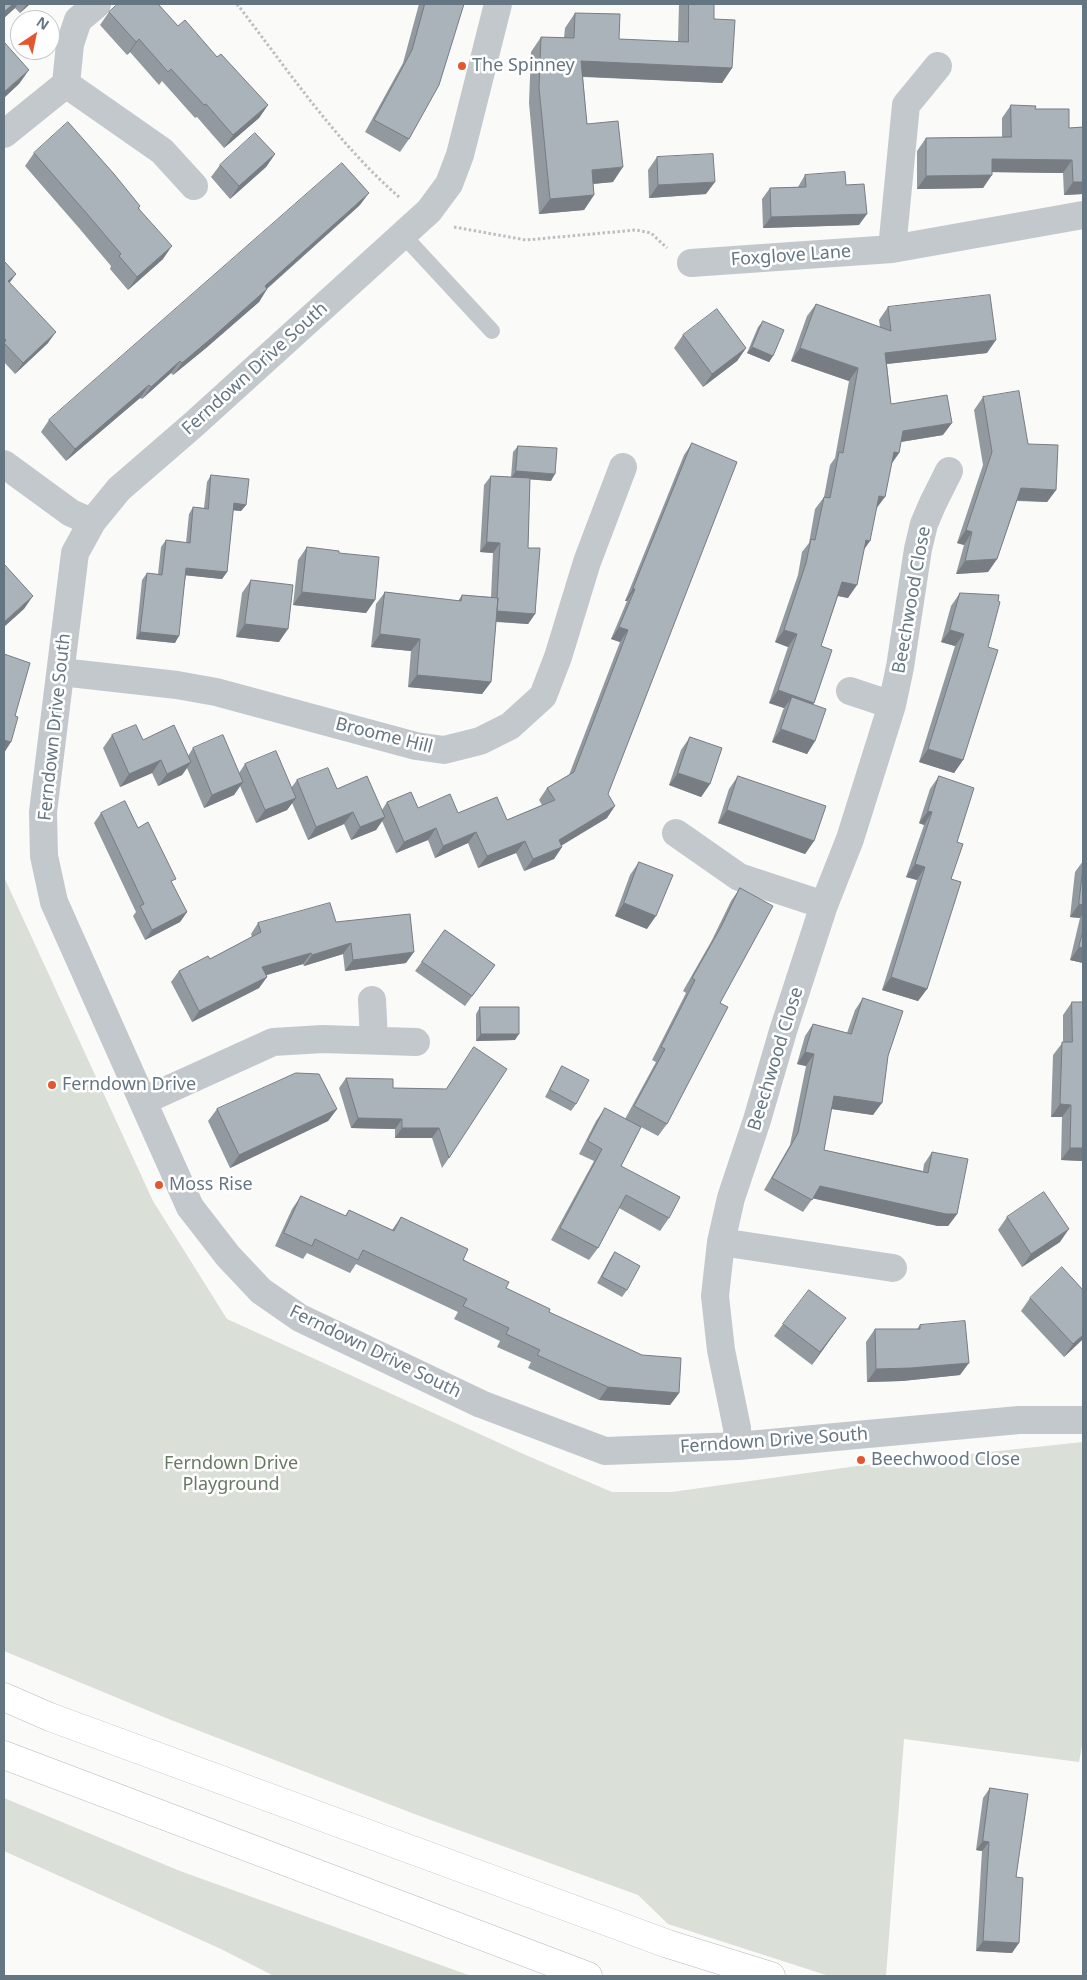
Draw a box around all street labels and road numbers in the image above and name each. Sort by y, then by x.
street label: Foxglove Lane [730,241,852,271]
street label: Ferndown Drive South [178,298,332,440]
street label: Beechwood Close [888,525,936,675]
street label: Ferndown Drive South [34,632,76,822]
street label: Broome Hill [333,713,435,759]
street label: Beechwood Close [744,985,808,1133]
street label: Ferndown Drive South [286,1301,464,1403]
street label: Ferndown Drive South [679,1424,869,1458]

